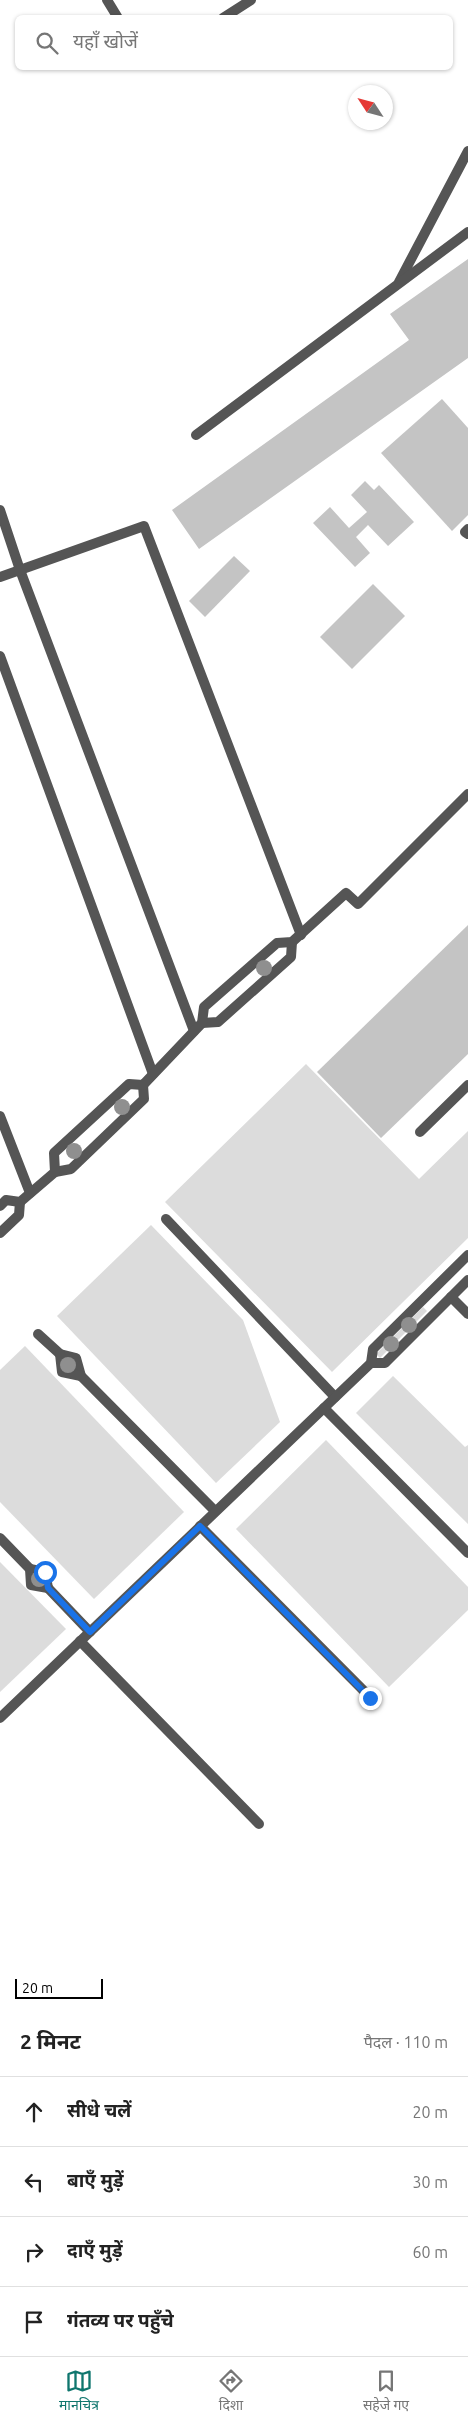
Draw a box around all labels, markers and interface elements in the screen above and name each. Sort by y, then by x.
search box [15,15,453,70]
icon: search [33,29,61,57]
text: यहाँ खोजें [73,30,138,52]
north arrow [348,85,393,130]
route start [34,1561,57,1584]
route end [359,1687,382,1710]
scale bar [15,1976,102,1999]
text: 20 m [22,1980,53,1996]
text: 2 मिनट [20,2029,81,2053]
text: पैदल · 110 m [364,2033,448,2051]
icon: ahead [20,2098,48,2126]
text: सीधे चलें [67,2099,131,2121]
text: 20 m [412,2103,448,2121]
icon: left [20,2168,48,2196]
text: बाएँ मुड़ें [67,2169,124,2191]
text: 30 m [412,2173,448,2191]
icon: right [20,2238,48,2266]
text: दाएँ मुड़ें [67,2239,123,2261]
text: 60 m [412,2243,448,2261]
icon: arrive [20,2308,48,2336]
text: गंतव्य पर पहुँचे [67,2309,174,2331]
tab: मानचित्र [59,2367,99,2416]
tab: दिशा [217,2367,245,2416]
tab: सहेजे गए [363,2367,409,2416]

